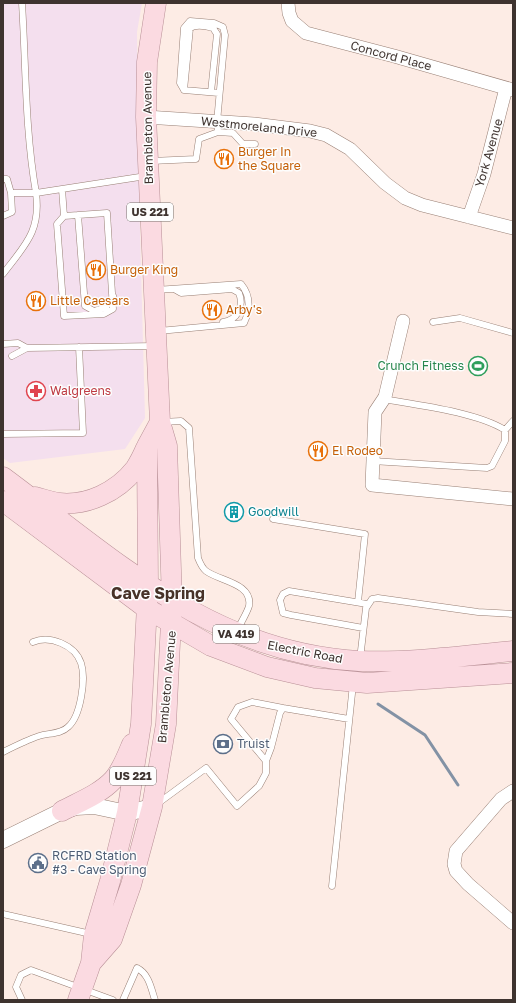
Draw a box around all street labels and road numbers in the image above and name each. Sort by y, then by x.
street label: Concord Place [349,37,433,74]
street label: Brambleton Avenue [139,71,156,185]
street label: Westmoreland Drive [200,113,318,140]
street label: York Avenue [472,117,505,189]
road number: US 221 [127,203,173,221]
road number: VA 419 [213,625,259,643]
street label: Brambleton Avenue [154,630,179,744]
street label: Electric Road [266,637,344,666]
road number: US 221 [110,767,156,785]

